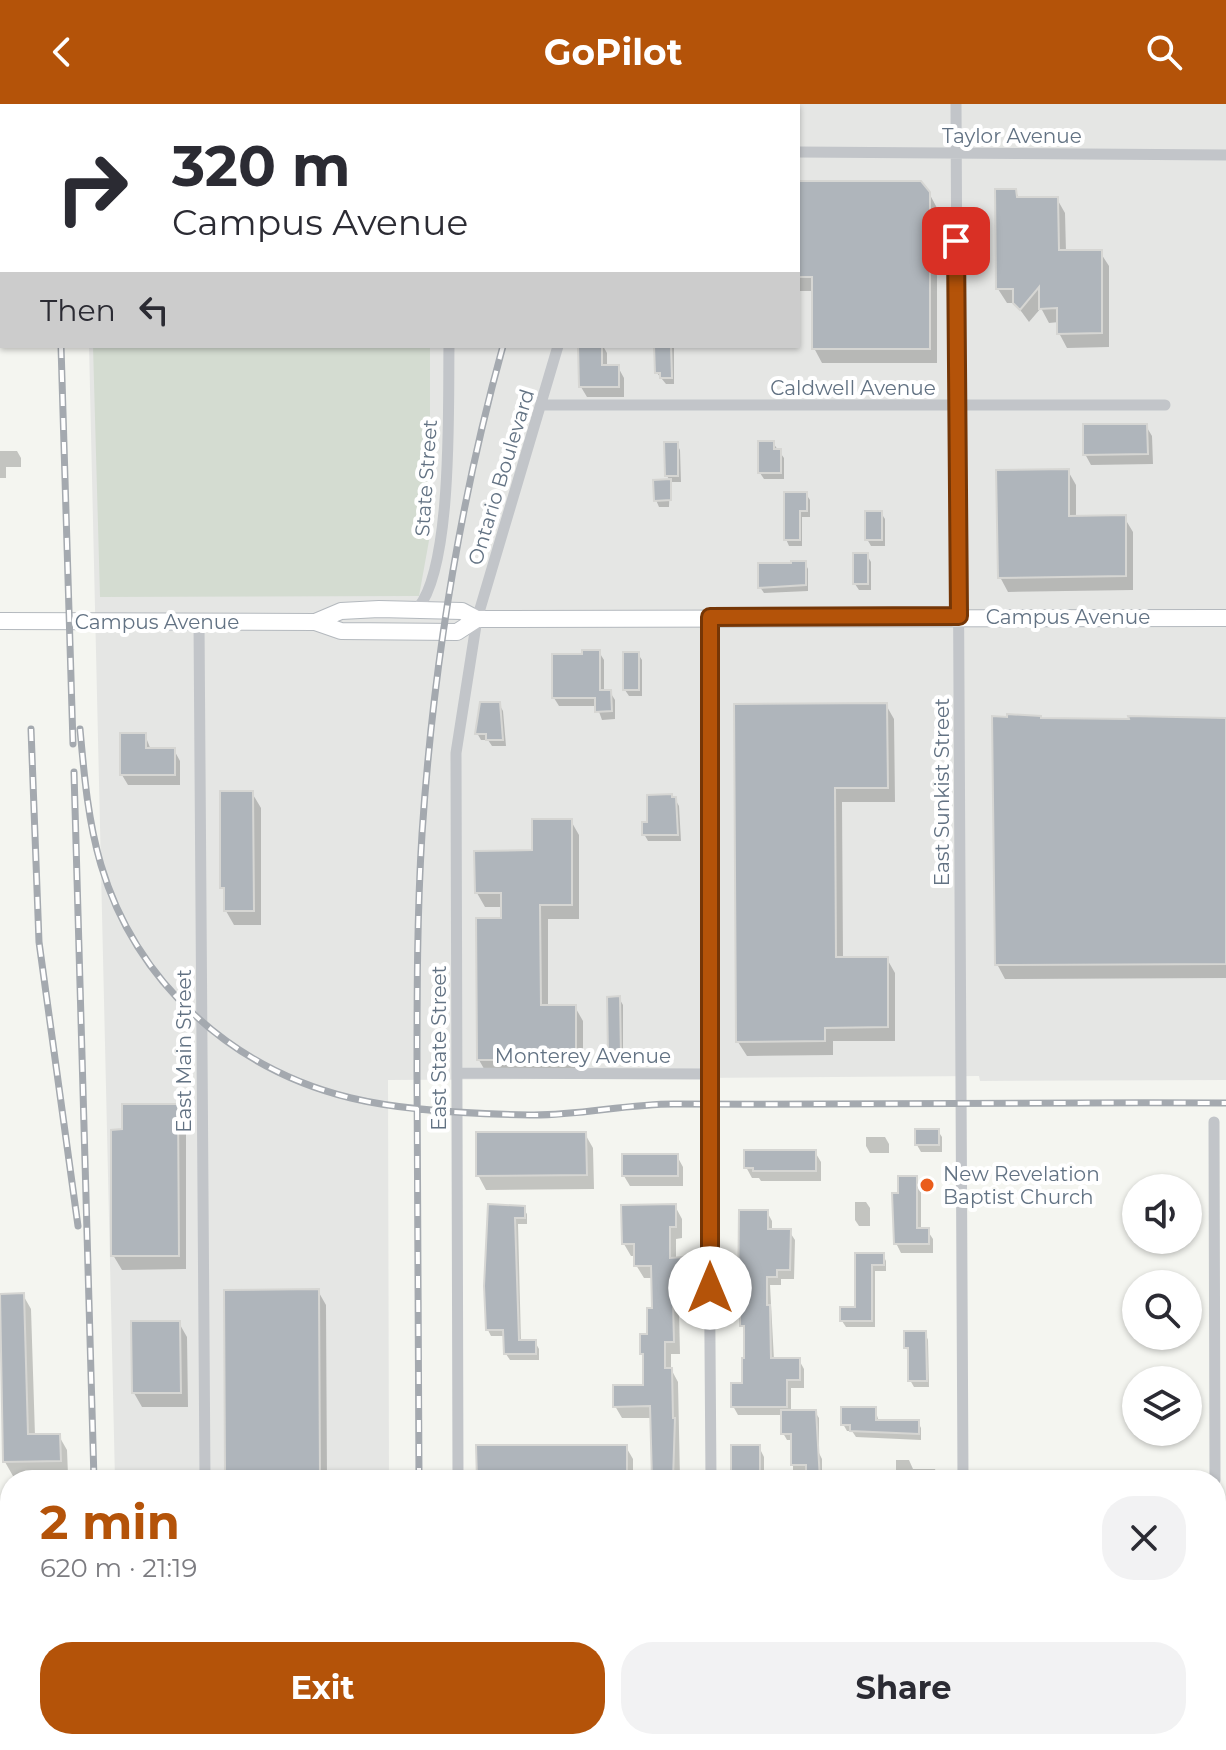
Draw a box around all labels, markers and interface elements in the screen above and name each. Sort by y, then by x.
icon: back [40,30,84,74]
text: GoPilot [544,30,682,74]
icon: search [1142,30,1186,74]
street label: Taylor Avenue [942,124,1082,148]
text: 320 m [172,132,351,200]
icon: right [40,136,144,240]
text: Campus Avenue [172,200,468,244]
pin [922,207,990,275]
icon: arrive [934,219,978,263]
icon: left [132,288,176,332]
text: Then [40,292,116,329]
street label: Caldwell Avenue [770,376,936,400]
street label: Ontario Boulevard [463,386,539,568]
street label: State Street [410,419,442,537]
street label: Campus Avenue [986,605,1150,629]
street label: Campus Avenue [75,610,239,634]
street label: East Sunkist Street [930,698,954,886]
street label: East State Street [427,965,451,1131]
street label: East Main Street [172,969,196,1133]
street label: Monterey Avenue [495,1044,671,1068]
place label: New Revelation Baptist Church [943,1162,1100,1209]
map controls [1122,1174,1202,1446]
button: sound [1122,1174,1202,1254]
marker: New Revelation Baptist Church [918,1176,936,1194]
position arrow [668,1246,752,1330]
button: search [1122,1270,1202,1350]
button: layers [1122,1366,1202,1446]
text: 2 min [40,1493,180,1551]
button: close [1102,1496,1186,1580]
text: 620 m · 21:19 [40,1552,197,1584]
button: Exit [40,1642,605,1734]
button: Share [621,1642,1186,1734]

